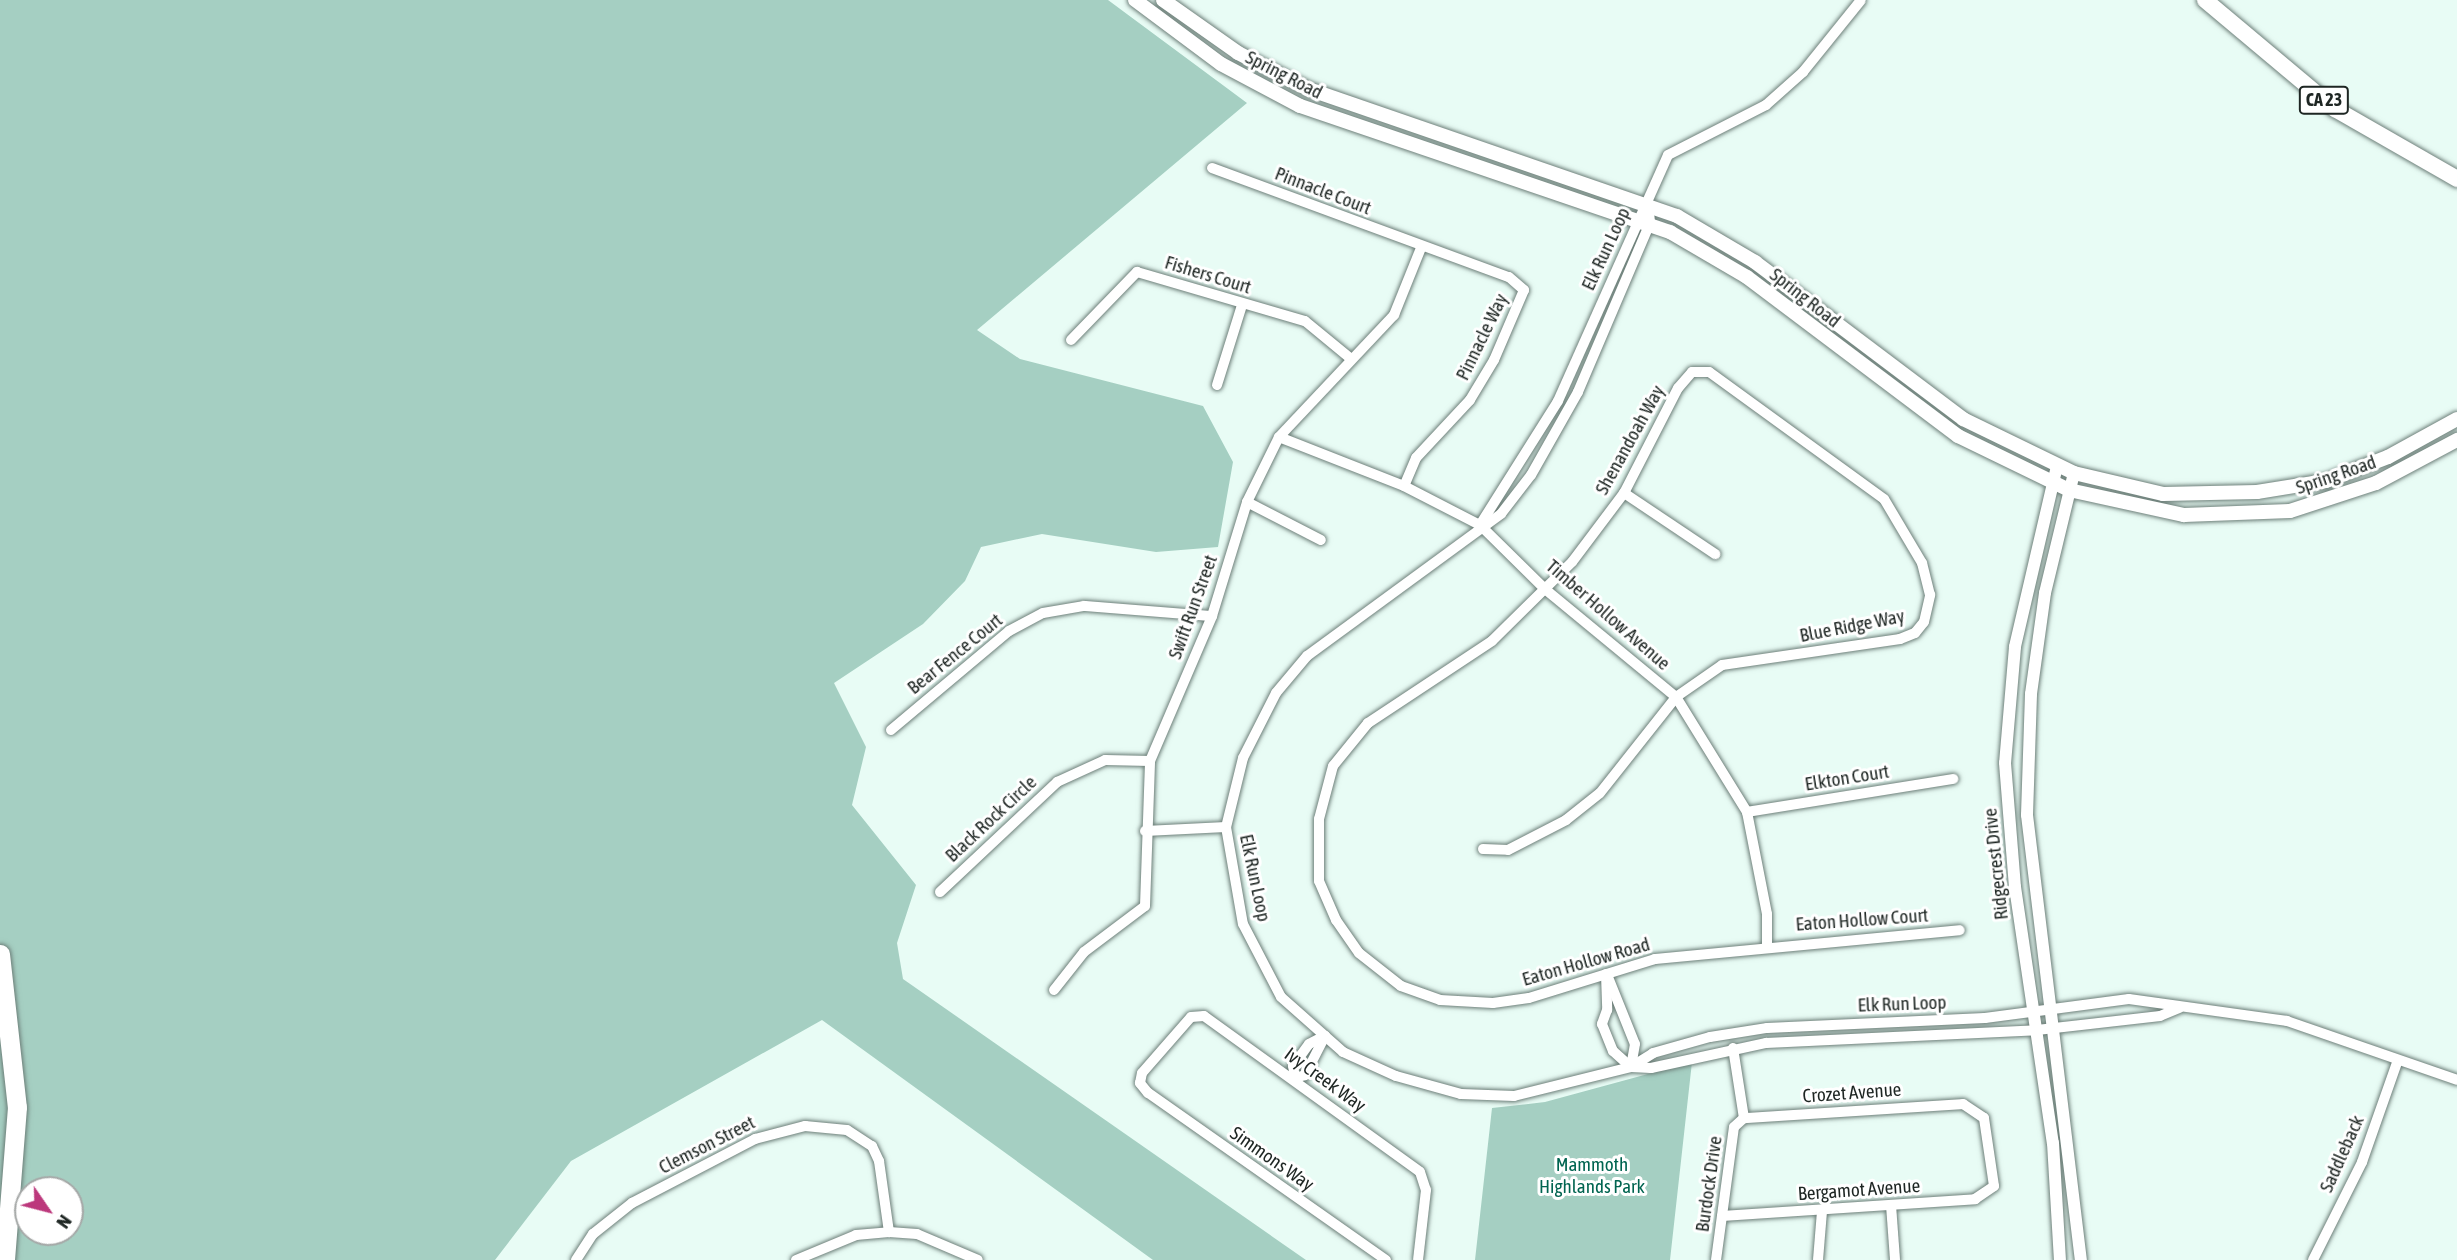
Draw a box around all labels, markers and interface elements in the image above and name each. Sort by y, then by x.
street label: Spring Road [1242,46,1326,104]
road number: CA 23 [2298,86,2350,114]
street label: Pinnacle Court [1272,162,1374,220]
street label: Elk Run Loop [1577,204,1635,294]
street label: Fishers Court [1162,251,1254,299]
street label: Spring Road [1765,263,1845,333]
street label: Pinnacle Way [1451,290,1513,384]
street label: Shenandoah Way [1591,381,1669,499]
street label: Spring Road [2293,451,2379,499]
street label: Swift Run Street [1164,552,1222,662]
street label: Timber Hollow Avenue [1541,555,1675,675]
street label: Blue Ridge Way [1798,605,1906,647]
street label: Bear Fence Court [903,609,1007,699]
street label: Elkton Court [1803,760,1891,796]
street label: Black Rock Circle [941,771,1041,867]
street label: Ridgecrest Drive [1979,807,2013,921]
street label: Elk Run Loop [1235,832,1275,924]
street label: Eaton Hollow Court [1795,904,1929,936]
street label: Eaton Hollow Road [1520,933,1652,991]
street label: Elk Run Loop [1857,991,1947,1017]
street label: Ivy Creek Way [1280,1043,1370,1117]
street label: Crozet Avenue [1802,1078,1902,1108]
street label: Clemson Street [655,1111,759,1179]
street label: Saddleback [2315,1112,2369,1196]
street label: Simmons Way [1226,1122,1318,1196]
street label: Burdock Drive [1691,1135,1727,1233]
park label: Mammoth Highlands Park [1539,1154,1645,1198]
street label: Bergamot Avenue [1797,1174,1921,1206]
north arrow [14,1176,84,1246]
text: N [52,1211,77,1233]

